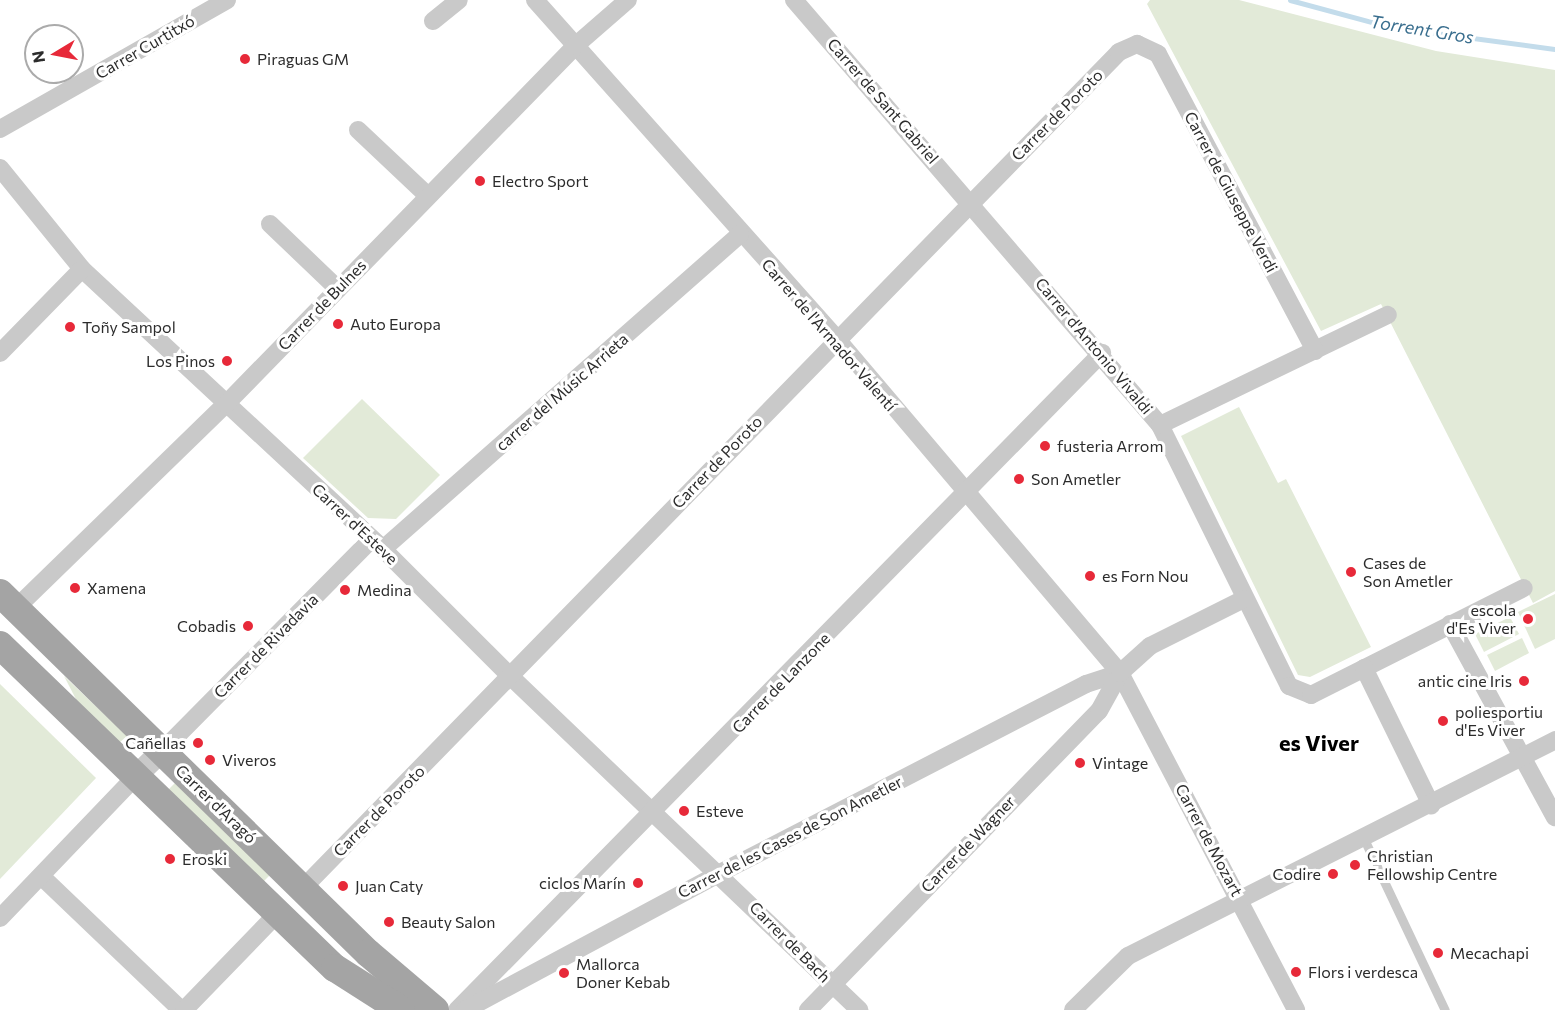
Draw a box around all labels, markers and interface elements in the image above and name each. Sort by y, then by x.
water label: Torrent Gros [1369,10,1475,48]
street label: Carrer Curtitxó [92,11,198,83]
north arrow [24,24,84,84]
street label: Carrer de Sant Gabriel [823,34,943,168]
text: N [27,49,48,64]
place label: Piraguas GM [257,49,349,69]
marker: Piraguas GM [238,52,252,66]
street label: Carrer de Poroto [1007,65,1107,165]
street label: Carrer de Giuseppe Verdi [1180,108,1282,276]
place label: Electro Sport [492,171,589,191]
marker: Electro Sport [473,174,487,188]
street label: Carrer de l'Armador Valentí [758,255,900,415]
street label: Carrer de Bulnes [274,256,370,354]
street label: Carrer d'Antonio Vivaldi [1031,274,1157,418]
place label: Auto Europa [350,314,441,334]
place label: Toñy Sampol [82,317,176,337]
marker: Auto Europa [331,317,345,331]
marker: Toñy Sampol [63,320,77,334]
street label: carrer del Músic Arrieta [492,329,632,455]
place label: Los Pinos [146,351,215,371]
marker: Los Pinos [220,354,234,368]
street label: Carrer de Poroto [668,412,766,512]
place label: fusteria Arrom [1057,436,1163,456]
marker: fusteria Arrom [1038,439,1052,453]
place label: Son Ametler [1031,469,1121,489]
marker: Son Ametler [1012,472,1026,486]
street label: Carrer d'Esteve [308,479,402,569]
place label: Cases de Son Ametler [1363,553,1453,591]
marker: Cases de Son Ametler [1344,565,1358,579]
place label: es Forn Nou [1102,566,1188,586]
marker: es Forn Nou [1083,569,1097,583]
place label: Xamena [87,578,146,598]
place label: Medina [357,580,412,600]
marker: Xamena [68,581,82,595]
marker: Medina [338,583,352,597]
street label: Carrer de Rivadavia [210,590,322,702]
place label: escola d'Es Viver [1446,600,1516,638]
marker: escola d'Es Viver [1521,612,1535,626]
place label: Cobadis [177,616,236,636]
marker: Cobadis [241,619,255,633]
street label: Carrer de Lanzone [728,629,834,737]
place label: antic cine Iris [1418,671,1512,691]
marker: antic cine Iris [1517,674,1531,688]
place label: poliesportiu d'Es Viver [1455,702,1543,740]
marker: poliesportiu d'Es Viver [1436,714,1450,728]
district label: es Viver [1279,730,1359,756]
place label: Cañellas [125,733,186,753]
marker: Cañellas [191,736,205,750]
place label: Viveros [222,750,276,770]
marker: Viveros [203,753,217,767]
place label: Vintage [1092,753,1148,773]
marker: Vintage [1073,756,1087,770]
street label: Carrer d'Aragó [172,761,260,847]
street label: Carrer de Poroto [329,761,429,861]
street label: Carrer de les Cases de Son Ametler [675,772,905,902]
street label: Carrer de Mozart [1171,781,1247,899]
street label: Carrer de Wagner [917,792,1019,896]
place label: Esteve [696,801,744,821]
marker: Esteve [677,804,691,818]
place label: Christian Fellowship Centre [1367,846,1497,884]
place label: Eroski [182,849,227,869]
marker: Eroski [163,852,177,866]
marker: Christian Fellowship Centre [1348,858,1362,872]
place label: Codire [1273,864,1321,884]
marker: Codire [1326,867,1340,881]
place label: ciclos Marín [539,873,626,893]
place label: Juan Caty [355,876,423,896]
marker: ciclos Marín [631,876,645,890]
marker: Juan Caty [336,879,350,893]
street label: Carrer de Bach [746,898,834,986]
place label: Beauty Salon [401,912,496,932]
marker: Beauty Salon [382,915,396,929]
place label: Mecachapi [1450,943,1529,963]
marker: Mecachapi [1431,946,1445,960]
place label: Mallorca Doner Kebab [576,954,670,992]
place label: Flors i verdesca [1308,962,1418,982]
marker: Flors i verdesca [1289,965,1303,979]
marker: Mallorca Doner Kebab [557,966,571,980]

